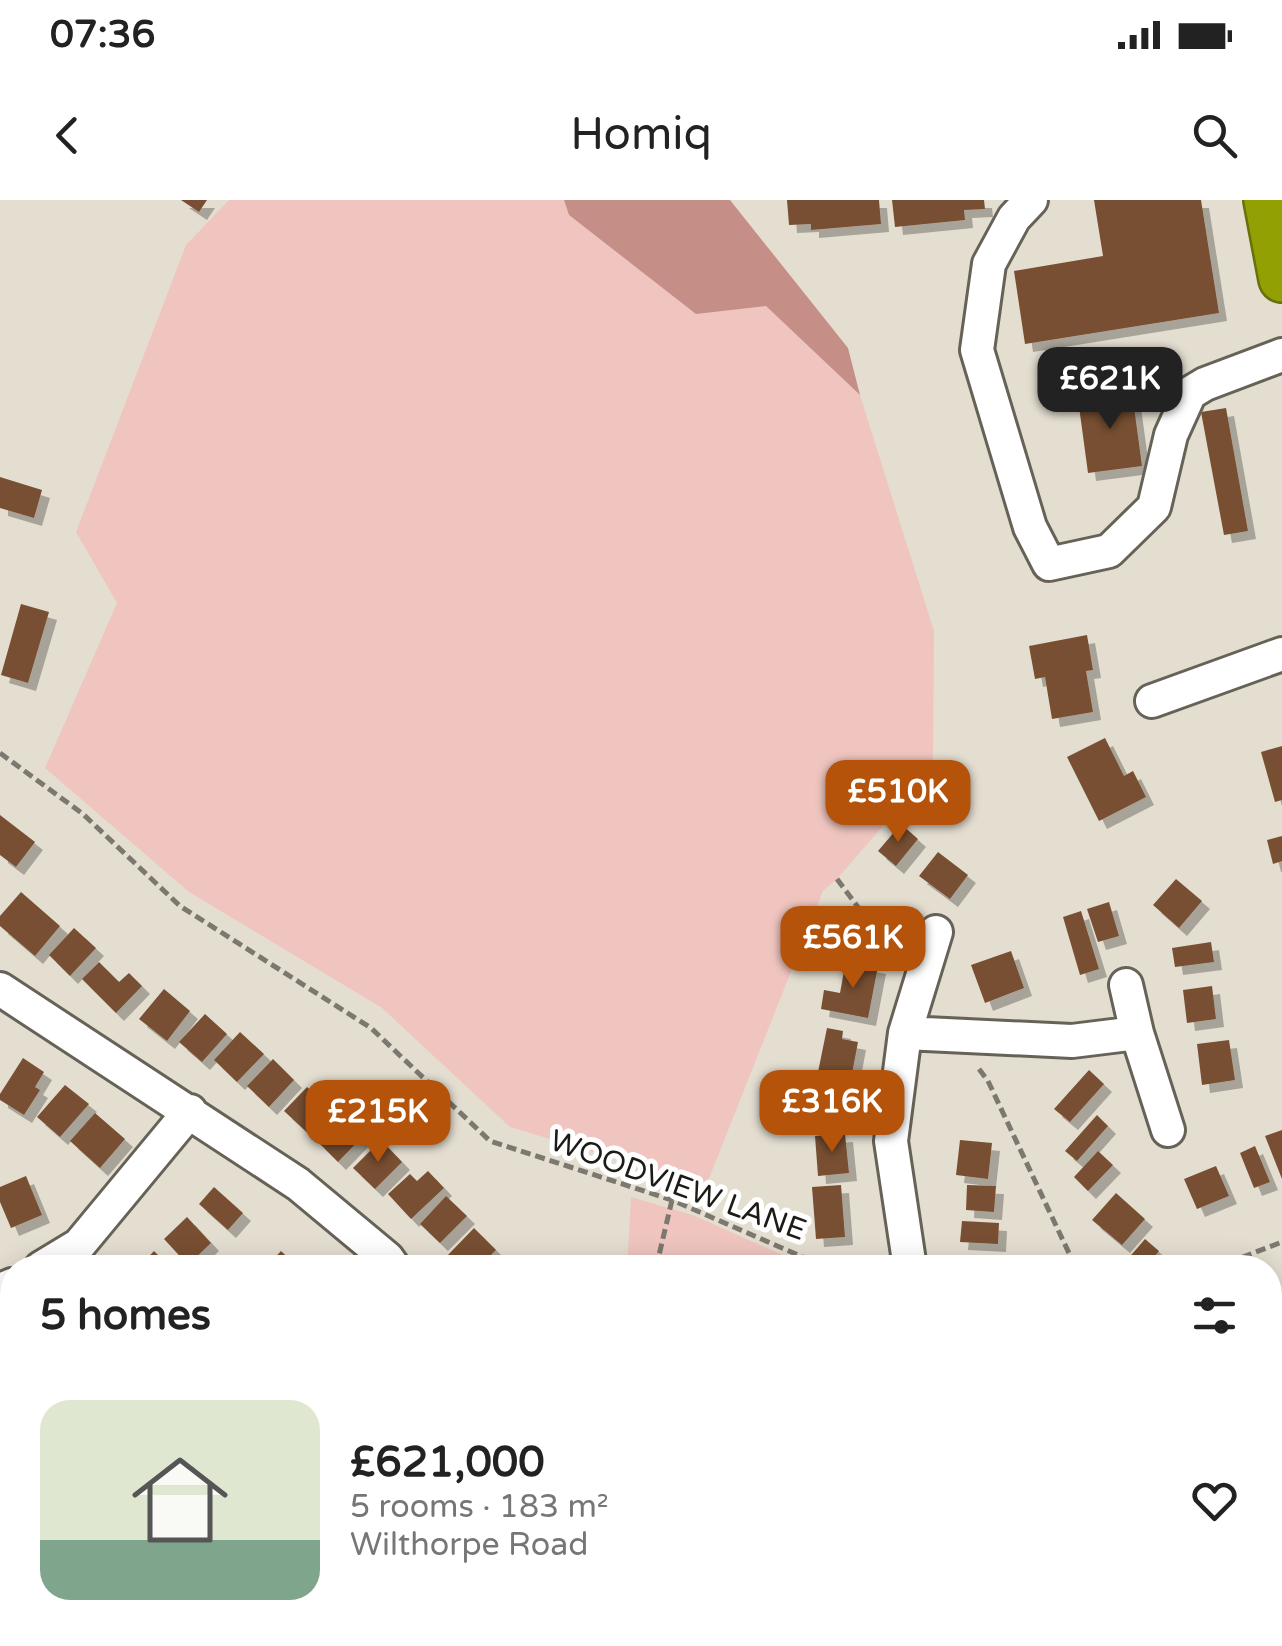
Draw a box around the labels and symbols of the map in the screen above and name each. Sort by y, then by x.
pin: £621K [1040,347,1180,432]
pin: £510K [828,760,968,845]
pin: £561K [783,906,923,991]
pin: £316K [762,1070,902,1155]
pin: £215K [308,1080,448,1165]
street label: WOODVIEW LANE [545,1122,811,1249]

